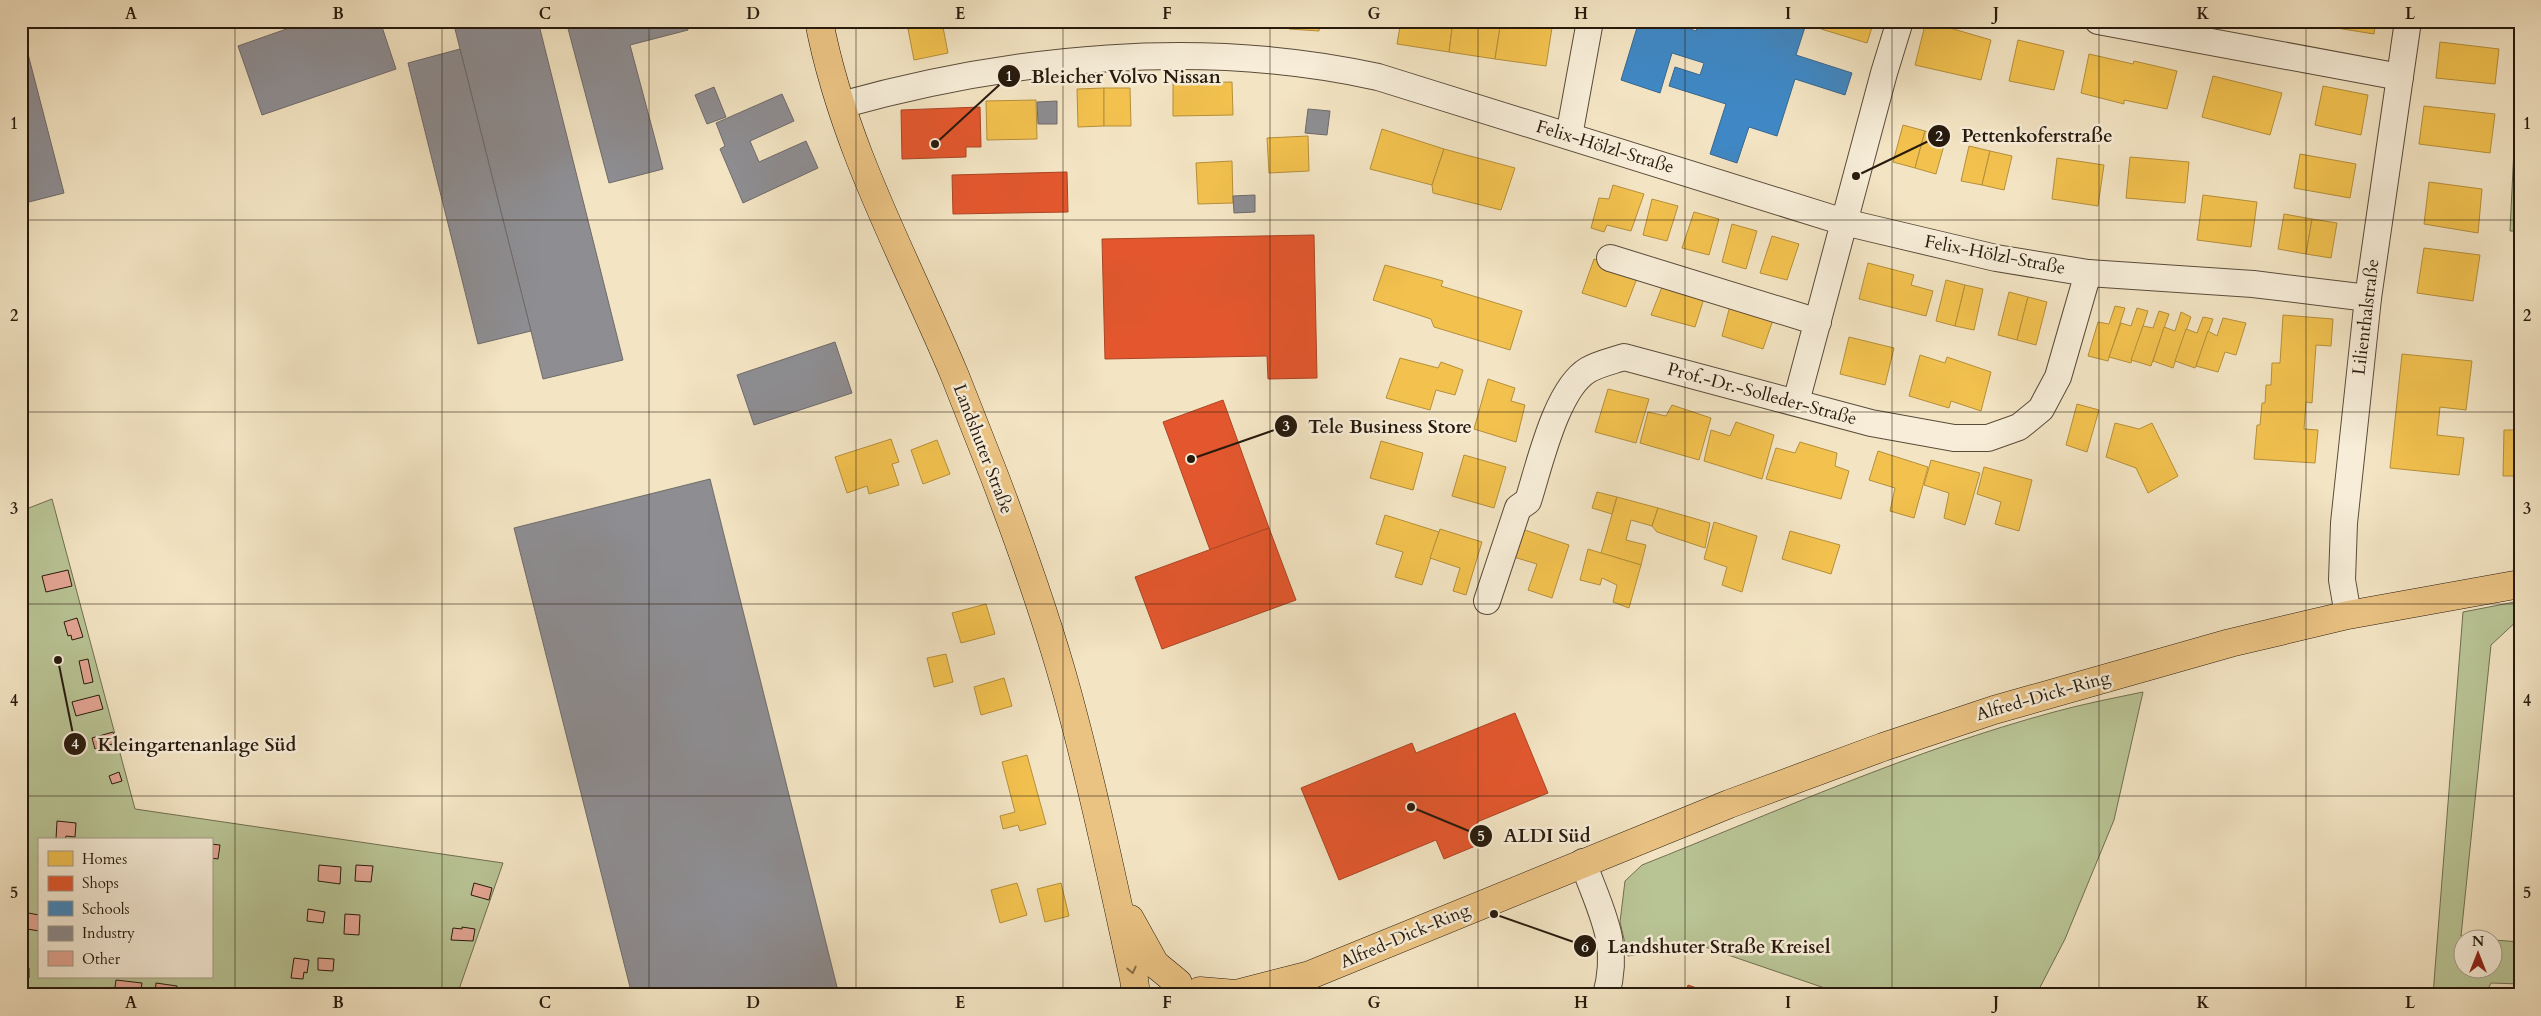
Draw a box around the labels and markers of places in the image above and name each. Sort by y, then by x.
callout: Bleicher Volvo Nissan [996,59,1231,93]
callout: Pettenkoferstraße [1927,119,2123,153]
callout: Tele Business Store [1273,409,1482,443]
callout: Kleingartenanlage Süd [63,727,307,761]
callout: ALDI Süd [1468,819,1600,853]
callout: Landshuter Straße Kreisel [1572,929,1840,963]

